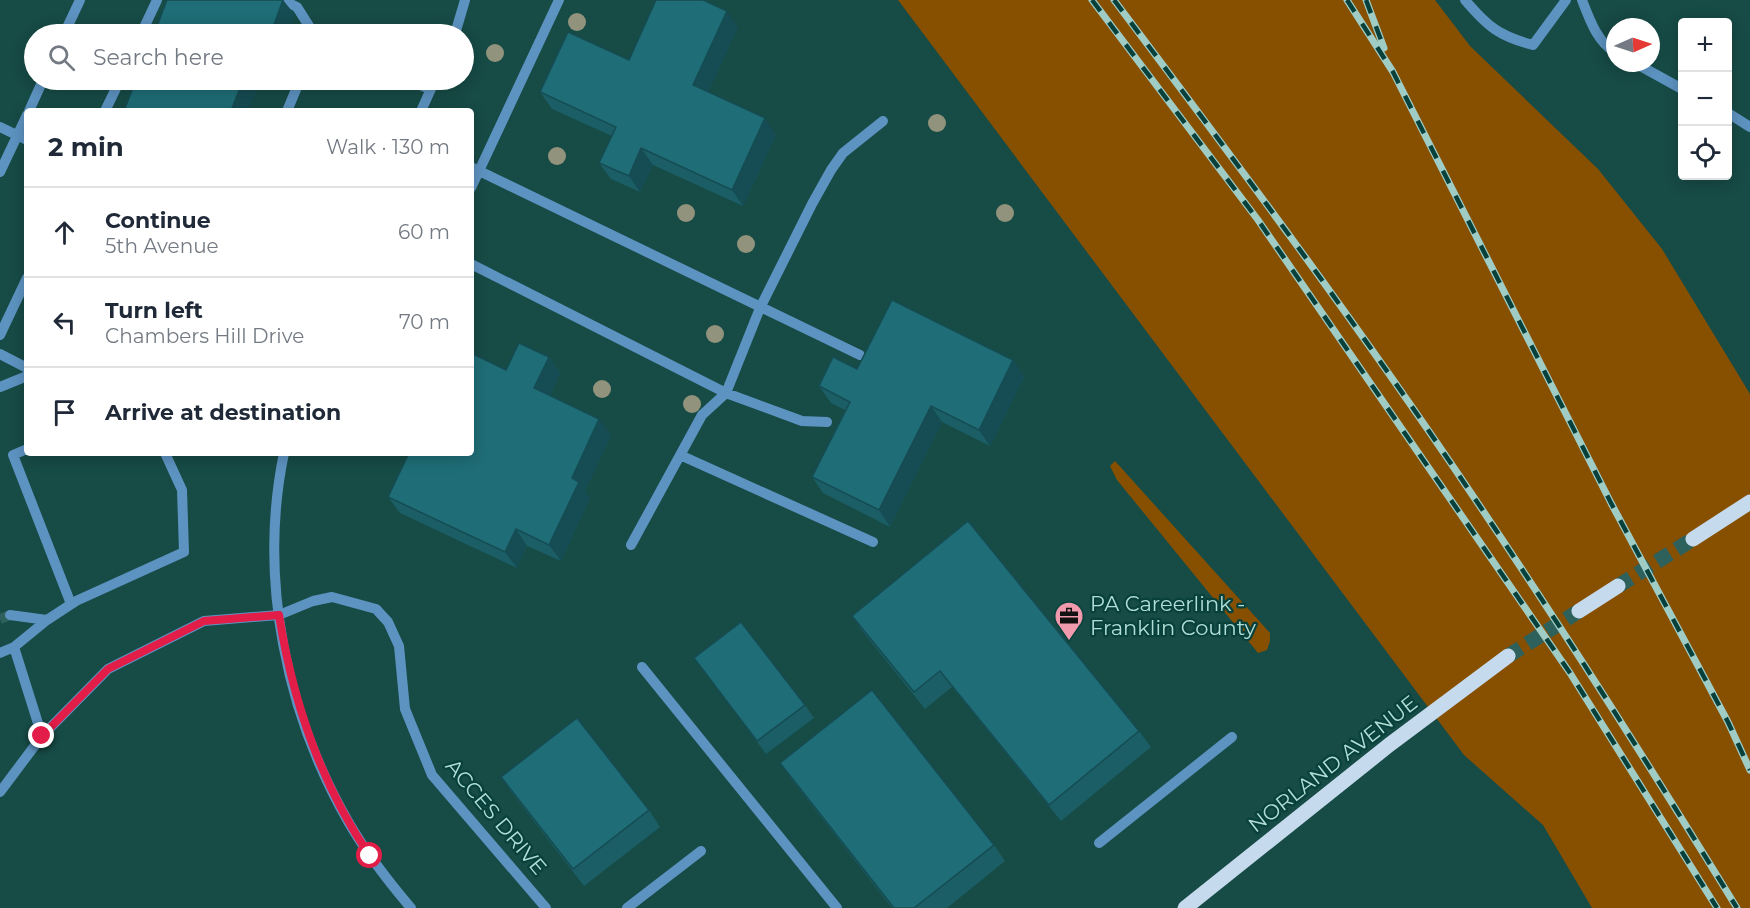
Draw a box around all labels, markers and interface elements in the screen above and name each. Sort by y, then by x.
north arrow [1606,18,1660,72]
map controls [1678,18,1732,180]
button: + [1678,18,1732,72]
search box [24,24,474,90]
icon: search [45,41,78,74]
text: Search here [93,44,224,71]
button: − [1678,72,1732,126]
button: locate [1678,126,1732,180]
text: 2 min [48,131,124,163]
text: Walk · 130 m [326,135,450,159]
text: Continue [105,207,211,234]
icon: ahead [48,216,81,249]
text: 60 m [398,220,450,244]
text: 5th Avenue [105,234,219,258]
text: Turn left [105,297,203,324]
icon: left [48,306,81,339]
text: 70 m [399,310,450,334]
text: Chambers Hill Drive [105,324,304,348]
icon: arrive [48,396,81,429]
text: Arrive at destination [105,399,341,426]
place label: PA Careerlink - Franklin County [1090,591,1256,640]
office icon: PA Careerlink - Franklin County [1053,600,1085,642]
street label: NORLAND AVENUE [1243,690,1422,837]
route end [28,722,54,748]
street label: ACCES DRIVE [441,754,552,880]
route start [356,842,382,868]

